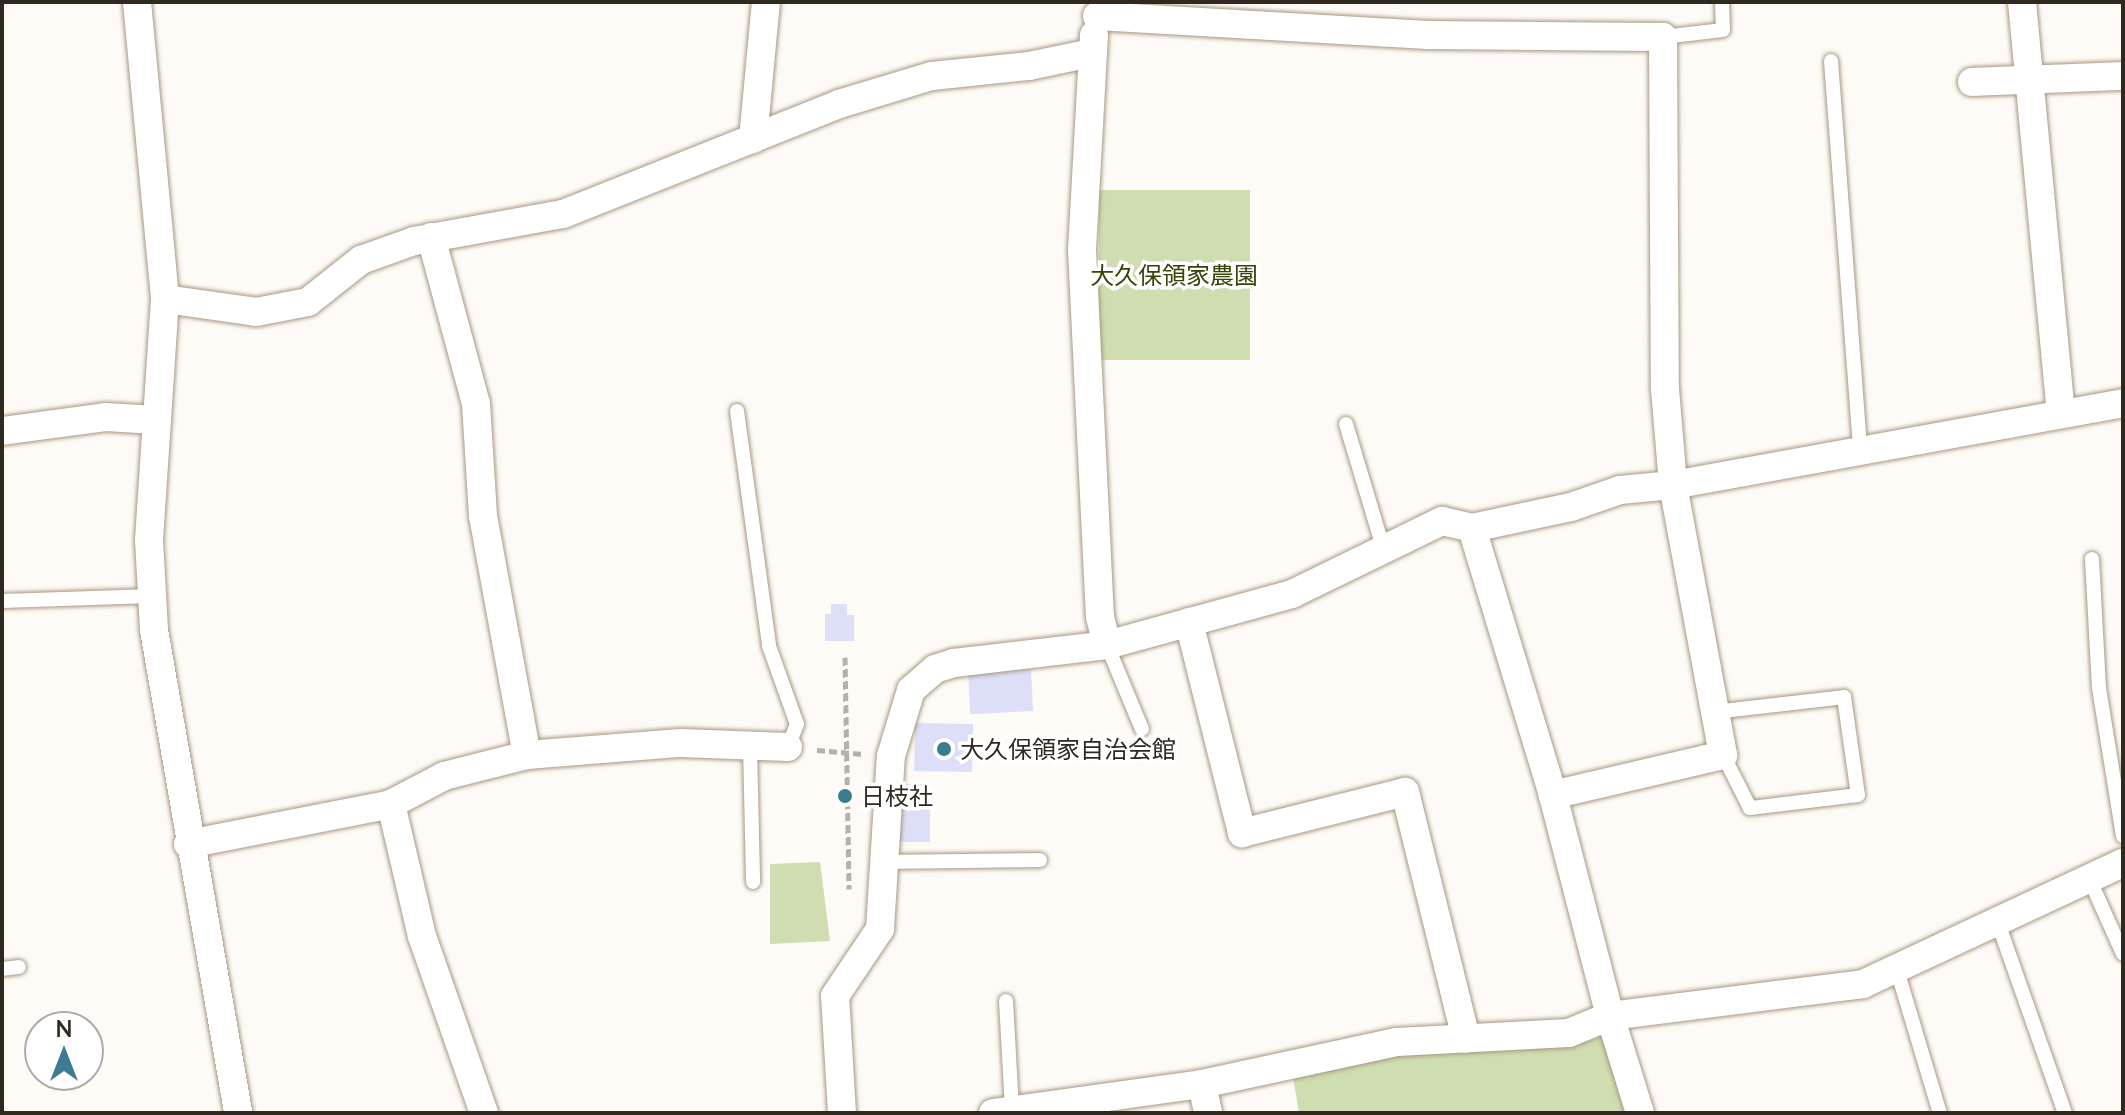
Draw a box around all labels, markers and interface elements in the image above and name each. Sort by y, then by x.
park label: 大久保領家農園 [1090,261,1258,289]
place label: 大久保領家自治会館 [960,735,1176,763]
marker: 大久保領家自治会館 [935,740,953,758]
place label: 日枝社 [861,782,933,810]
marker: 日枝社 [836,787,854,805]
north arrow [24,1011,104,1091]
text: N [56,1015,72,1042]

